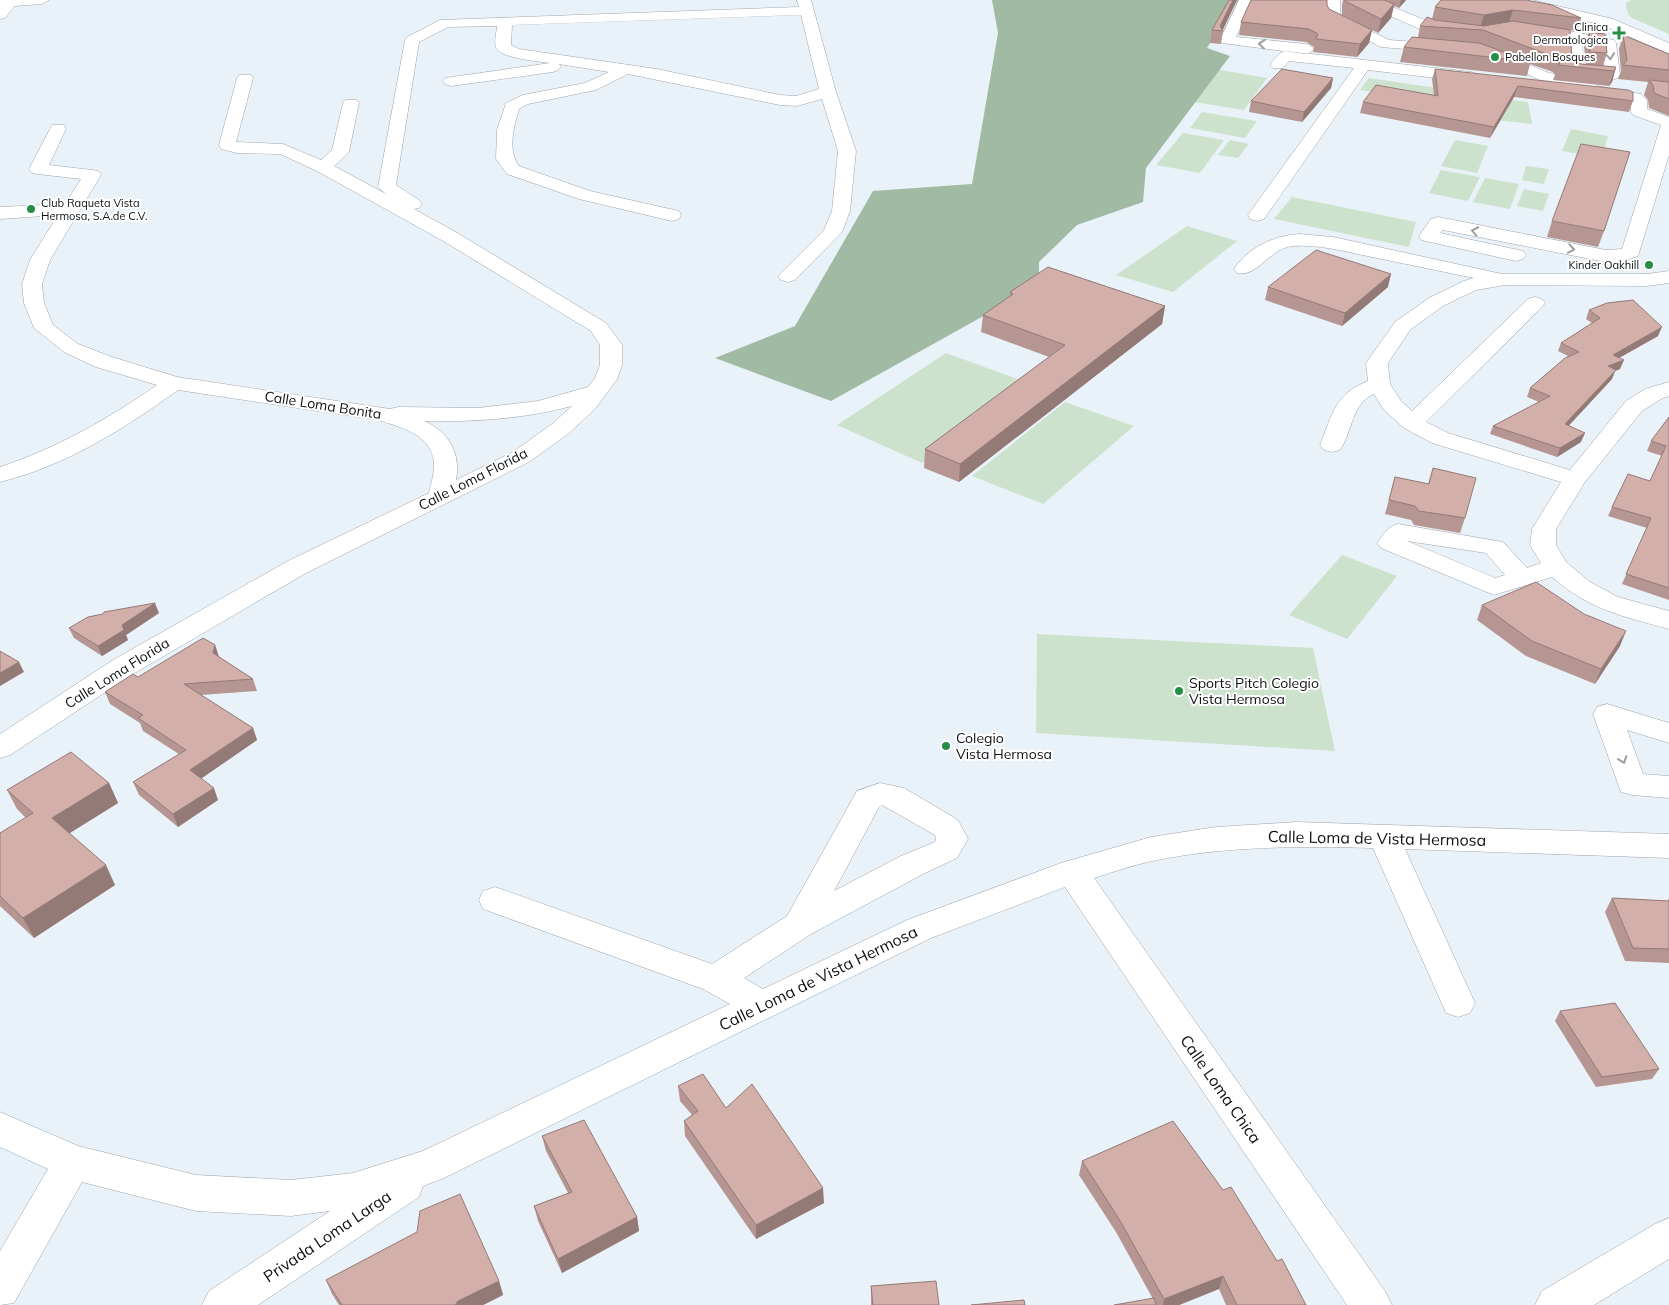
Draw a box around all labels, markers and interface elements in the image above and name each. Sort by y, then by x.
place label: Clinica Dermatologica [1533,20,1608,47]
marker: Clinica Dermatologica [1612,26,1626,40]
one-way arrow [1258,39,1266,50]
place label: Pabellon Bosques [1505,50,1596,64]
marker: Pabellon Bosques [1489,51,1501,63]
one-way arrow [1605,52,1616,60]
place label: Club Raqueta Vista Hermosa, S.A.de C.V. [41,196,147,223]
marker: Club Raqueta Vista Hermosa, S.A.de C.V. [25,203,37,215]
one-way arrow [1471,226,1480,236]
one-way arrow [1567,244,1575,254]
place label: Kinder Oakhill [1568,258,1639,272]
marker: Kinder Oakhill [1643,259,1655,271]
street label: Calle Loma Bonita [263,387,383,423]
street label: Calle Loma Florida [415,444,531,514]
street label: Calle Loma Florida [61,634,173,712]
place label: Sports Pitch Colegio Vista Hermosa [1189,674,1319,708]
marker: Sports Pitch Colegio Vista Hermosa [1173,685,1185,697]
place label: Colegio Vista Hermosa [956,729,1052,763]
marker: Colegio Vista Hermosa [940,740,952,752]
one-way arrow [1617,756,1627,764]
street label: Calle Loma de Vista Hermosa [1268,826,1486,850]
street label: Calle Loma de Vista Hermosa [715,921,921,1035]
street label: Calle Loma Chica [1176,1031,1266,1147]
street label: Privada Loma Larga [259,1186,395,1286]

